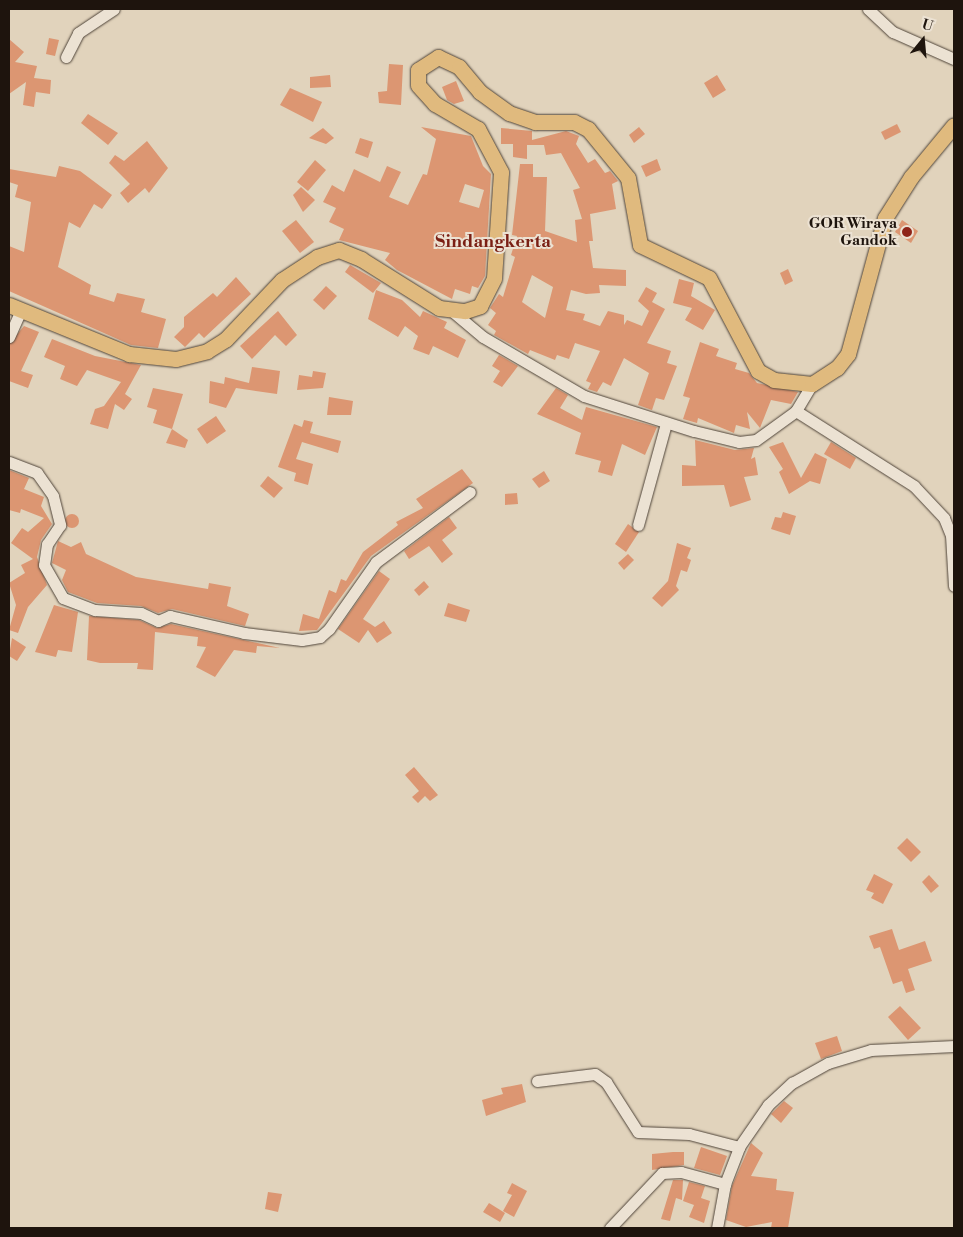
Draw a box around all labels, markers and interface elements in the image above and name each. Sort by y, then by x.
north arrow [898,15,948,65]
text: U [920,15,935,36]
place label: GOR Wiraya Gandok [809,214,897,249]
marker: GOR Wiraya Gandok [901,226,913,238]
district label: Sindangkerta [435,231,551,253]

